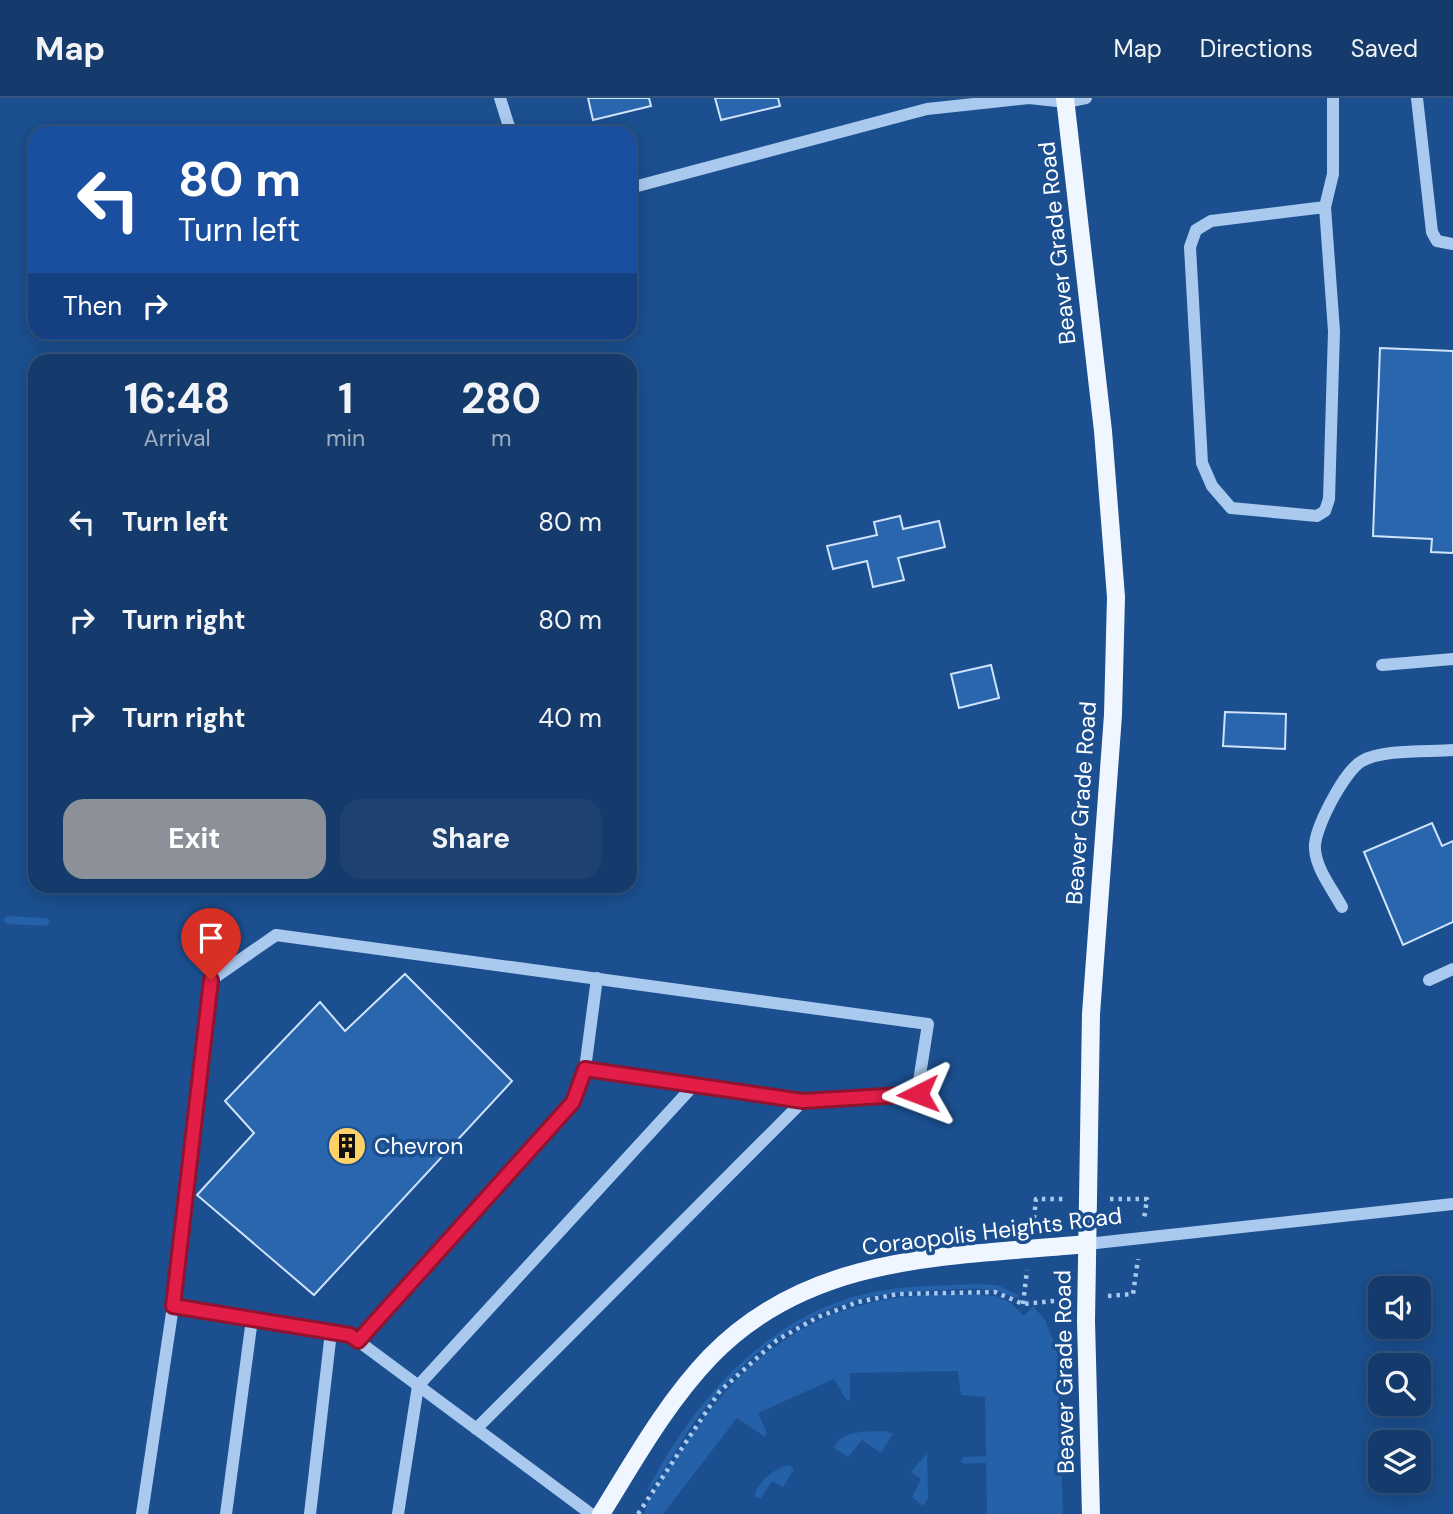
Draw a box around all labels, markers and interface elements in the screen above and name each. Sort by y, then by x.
text: Map [35,27,105,70]
text: Map [1114,33,1162,64]
text: Directions [1200,33,1313,64]
text: Saved [1351,33,1418,64]
street label: Beaver Grade Road [1031,140,1083,346]
text: 80 m [178,147,301,211]
icon: left [63,154,154,245]
text: Turn left [178,209,300,251]
icon: right [136,287,174,325]
text: Then [63,289,122,323]
text: 16:48 [124,371,230,426]
text: 1 [338,371,353,426]
text: 280 [461,371,541,426]
text: Arrival [144,423,211,453]
text: min [326,423,365,453]
text: m [491,423,511,453]
icon: left [63,503,101,541]
text: Turn left [122,505,229,539]
text: 80 m [538,505,602,539]
icon: right [63,601,101,639]
text: Turn right [122,603,246,637]
text: 80 m [538,603,602,637]
icon: right [63,699,101,737]
street label: Beaver Grade Road [1059,700,1103,906]
text: Turn right [122,701,246,735]
text: 40 m [538,701,602,735]
button: Exit [63,799,326,879]
button: Share [340,799,602,879]
pin [181,908,241,980]
icon: arrive [192,919,230,957]
position arrow [881,1057,955,1131]
building icon: Chevron [326,1125,368,1167]
place label: Chevron [374,1131,463,1161]
street label: Coraopolis Heights Road [860,1200,1124,1262]
street label: Beaver Grade Road [1047,1270,1081,1474]
map controls [1368,1276,1431,1493]
button: sound [1368,1276,1431,1339]
button: search [1368,1353,1431,1416]
button: layers [1368,1430,1431,1493]

